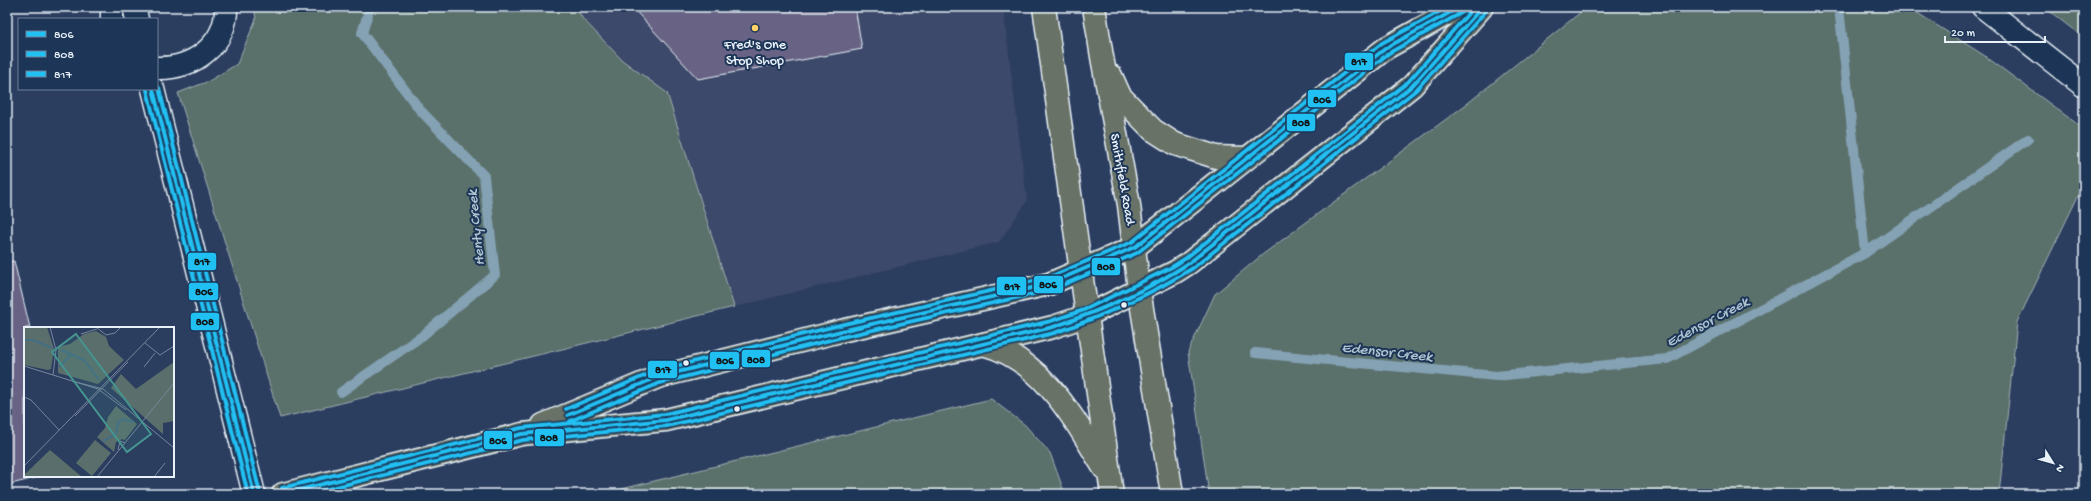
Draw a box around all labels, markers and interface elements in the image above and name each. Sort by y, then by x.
legend [18,18,158,90]
scale bar [1945,18,2045,44]
marker: Fred's One Stop Shop [750,23,760,33]
text: 20 m [1951,27,1976,41]
text: 806 [54,29,74,43]
place label: Fred's One Stop Shop [723,37,787,70]
text: 808 [54,49,74,63]
line badge: 817 [1344,52,1374,71]
text: 817 [1351,57,1368,69]
text: 817 [54,69,72,83]
line badge: 806 [1307,89,1337,108]
text: 806 [1313,95,1331,107]
line badge: 808 [1286,113,1316,132]
text: 808 [1292,118,1310,130]
street label: Smithfield Road [1105,132,1138,228]
water label: Henty Creek [464,188,490,267]
line badge: 817 [187,252,217,271]
text: 817 [194,257,211,269]
line badge: 808 [1091,257,1121,276]
text: 808 [1097,262,1115,274]
line badge: 806 [1033,275,1064,294]
line badge: 817 [996,276,1027,296]
text: 806 [1039,280,1057,292]
line badge: 806 [188,282,219,301]
text: 817 [1004,282,1021,294]
text: 806 [195,287,213,299]
water label: Edensor Creek [1664,293,1753,352]
unlabelled marker [1119,300,1129,310]
line badge: 808 [190,312,220,331]
text: 808 [196,317,214,329]
inset map [24,327,174,477]
water label: Edensor Creek [1341,339,1434,367]
line badge: 808 [741,349,771,368]
line badge: 806 [709,351,740,370]
text: 808 [747,355,765,367]
text: 806 [716,356,734,368]
unlabelled marker [681,358,691,368]
line badge: 817 [647,360,678,379]
text: 817 [655,365,672,377]
unlabelled marker [732,404,742,414]
line badge: 808 [534,428,565,447]
line badge: 806 [483,430,513,450]
text: 808 [540,433,558,445]
text: 806 [489,436,507,448]
north arrow [2033,443,2073,483]
text: N [2052,461,2066,474]

